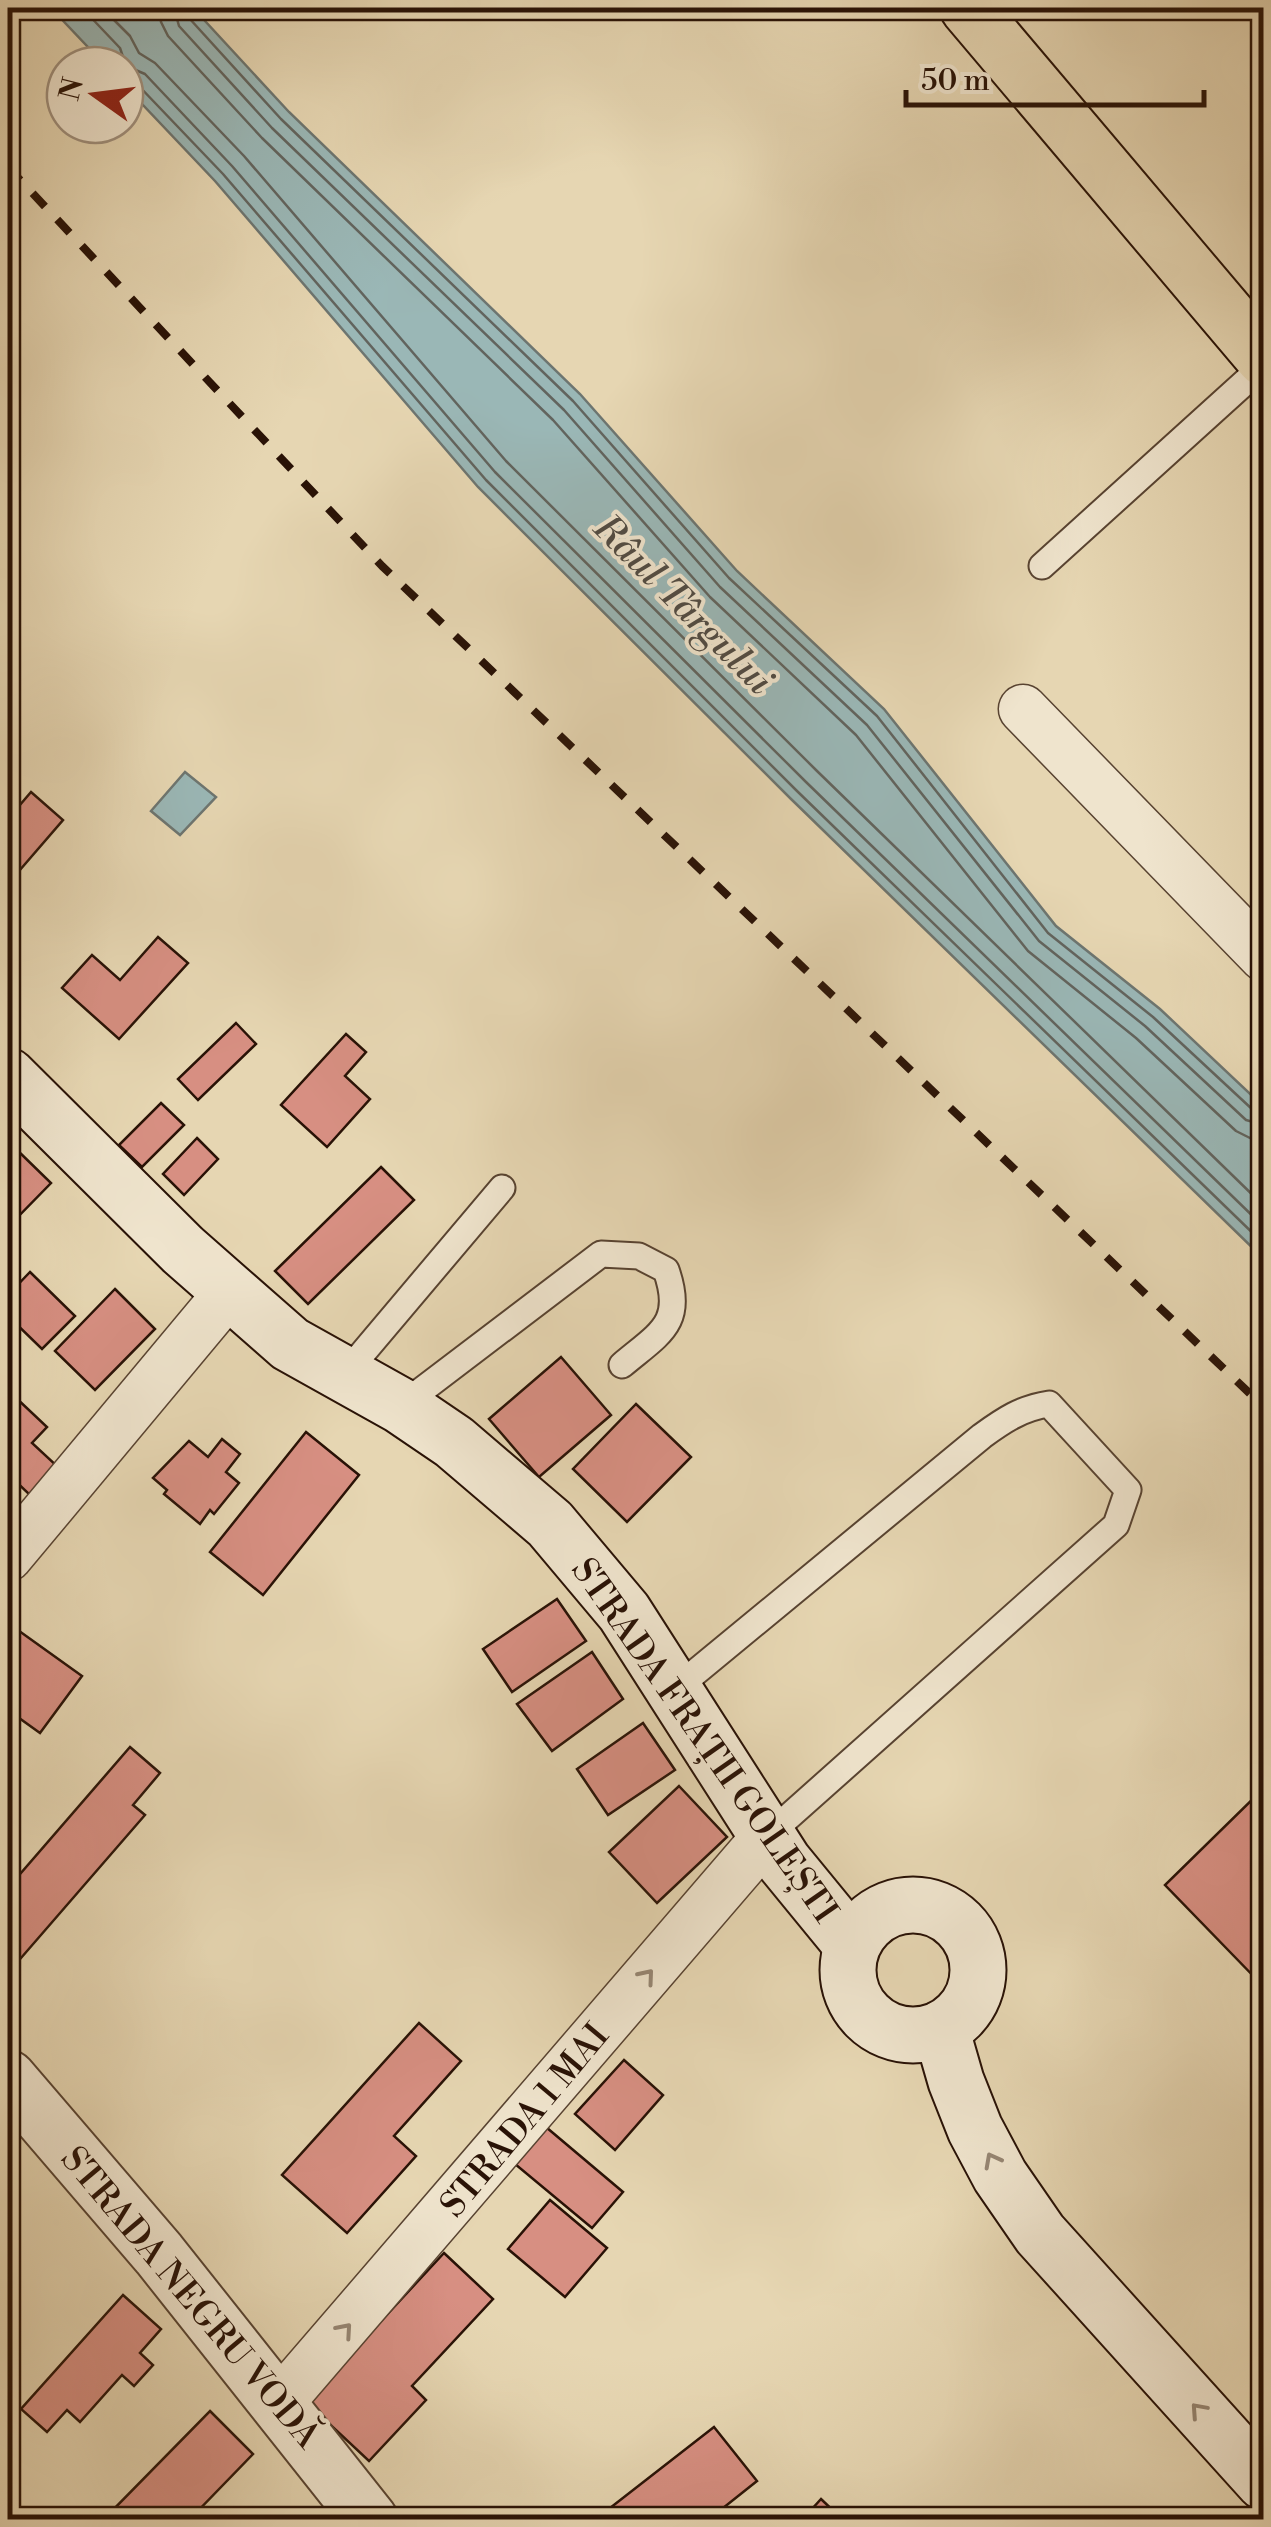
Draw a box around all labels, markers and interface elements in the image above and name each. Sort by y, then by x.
north arrow [45,45,145,145]
scale bar [906,45,1204,107]
text: 50 m [921,62,990,100]
text: N [53,74,92,104]
water label: Râul Târgului [582,505,783,705]
street label: STRADA FRAȚII GOLEȘTI [561,1550,846,1931]
one-way arrow [636,1969,654,1988]
street label: STRADA 1 MAI [432,2016,618,2226]
street label: STRADA NEGRU VODĂ [51,2137,331,2458]
one-way arrow [984,2153,1004,2171]
one-way arrow [334,2323,352,2341]
one-way arrow [1192,2403,1210,2422]

